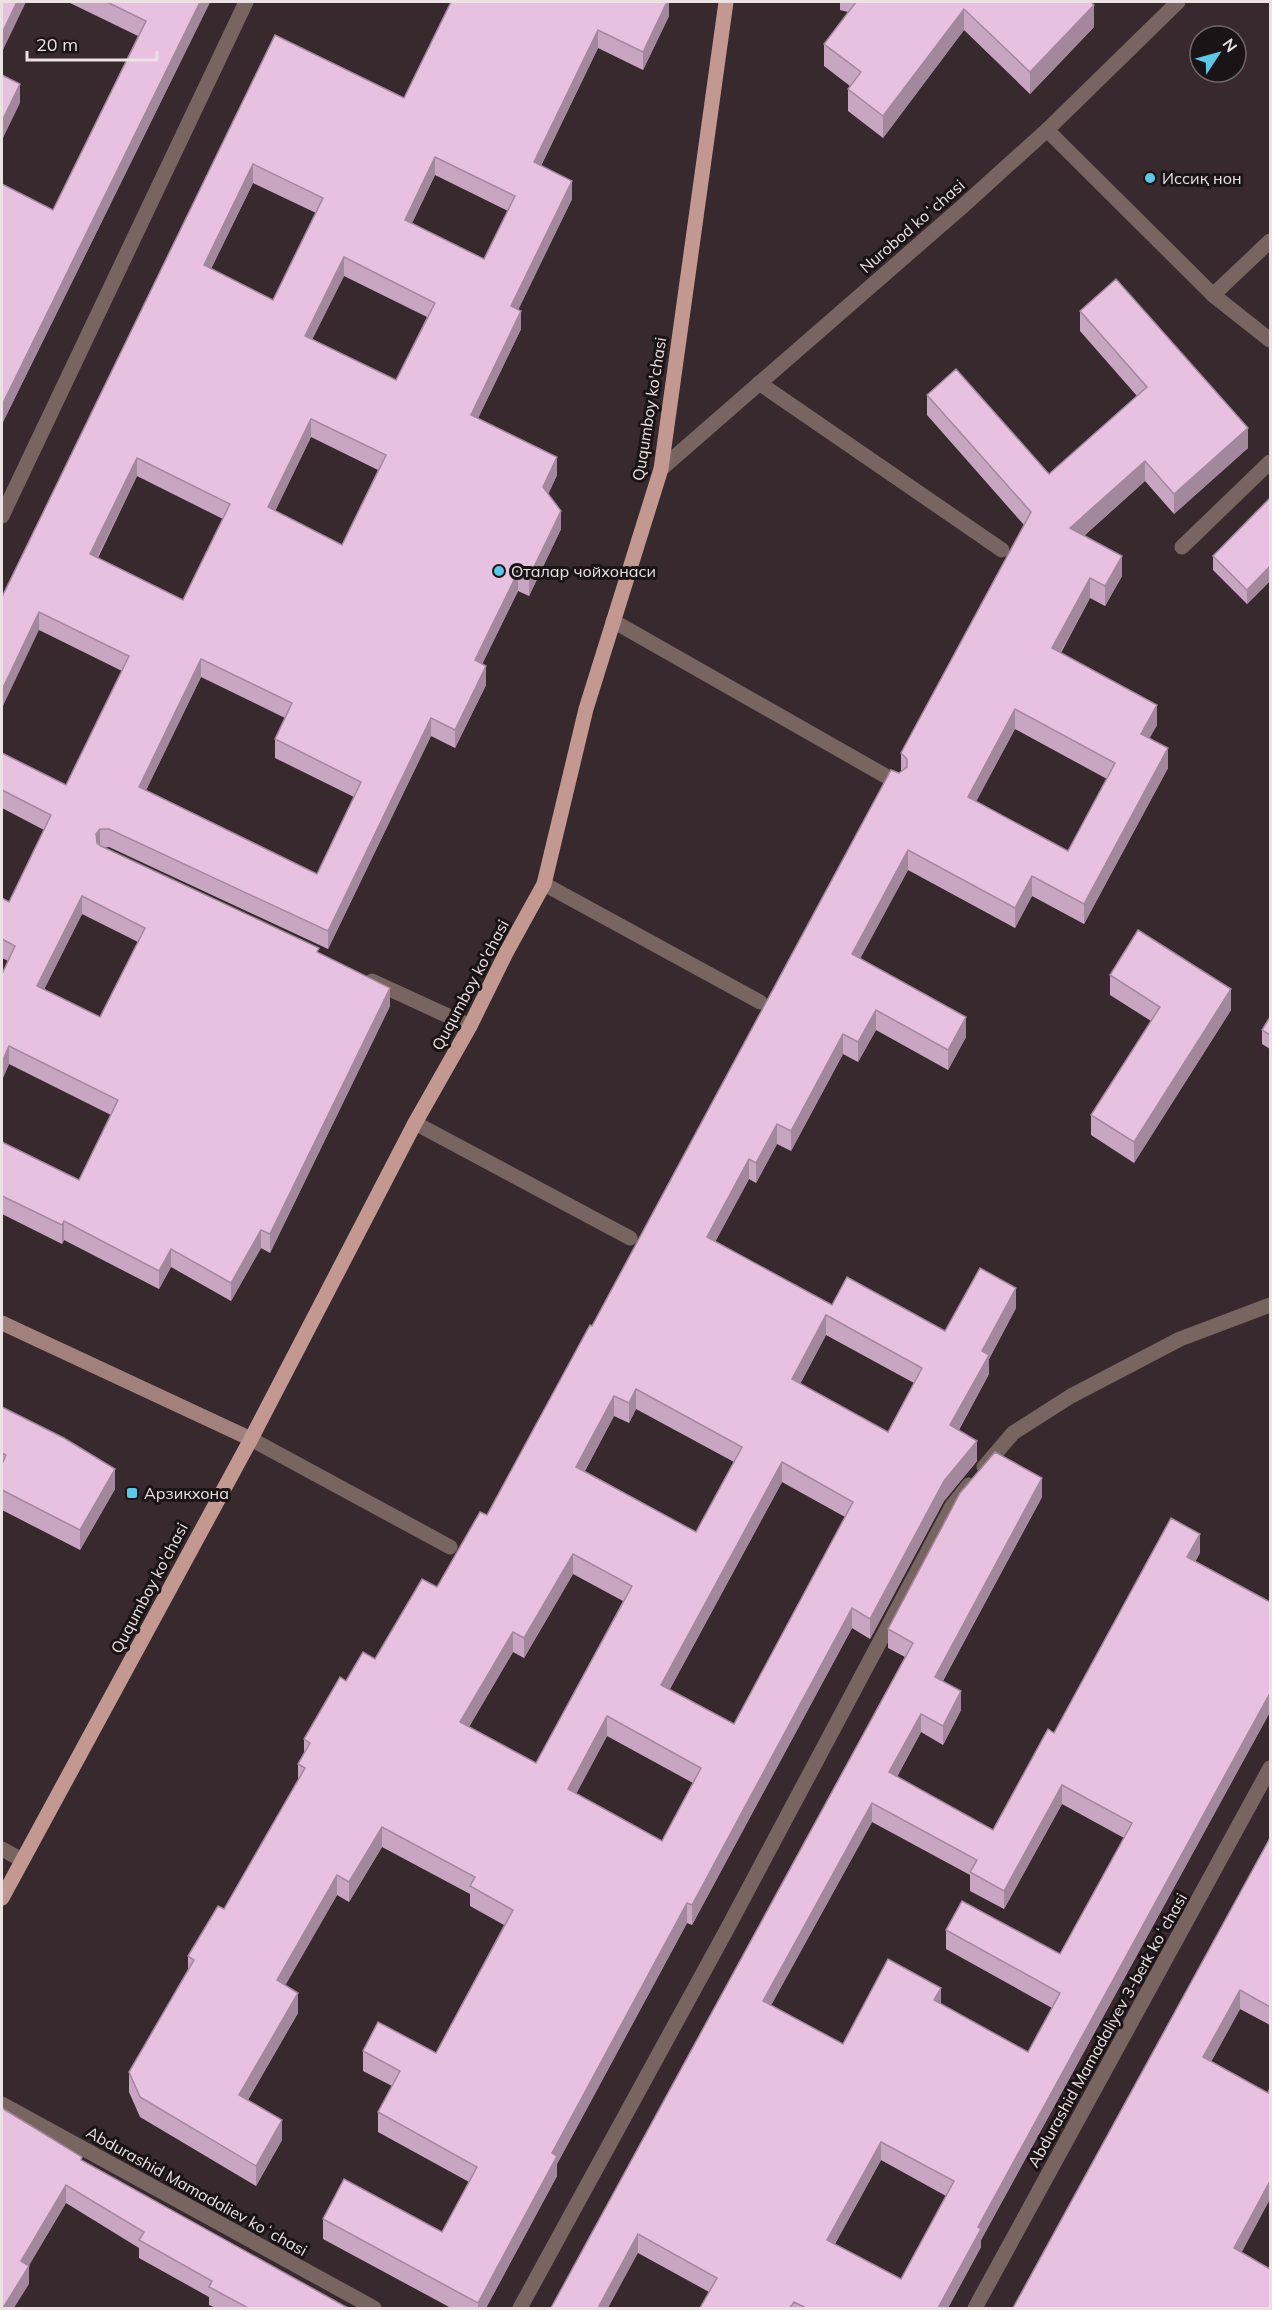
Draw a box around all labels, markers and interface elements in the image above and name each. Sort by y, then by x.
scale bar [27,24,158,62]
north arrow [1188,24,1248,84]
text: 20 m [36,33,78,56]
text: N [1218,34,1242,56]
place label: Иссиқ нон [1162,168,1242,188]
marker: Иссиқ нон [1143,171,1157,185]
street label: Nurobod koʻchasi [855,175,969,277]
street label: Ququmboy ko'chasi [628,336,670,482]
place label: Оталар чойхонаси [511,561,656,581]
marker: Оталар чойхонаси [492,564,506,578]
street label: Ququmboy ko'chasi [427,916,513,1054]
place label: Арзикхона [144,1483,229,1503]
marker: Арзикхона [125,1486,139,1500]
street label: Ququmboy ko'chasi [106,1519,192,1657]
street label: Abdurashid Mamadaliyev 3-berk koʻchasi [1023,1889,1191,2171]
street label: Abdurashid Mamadaliev koʻchasi [83,2122,311,2260]

